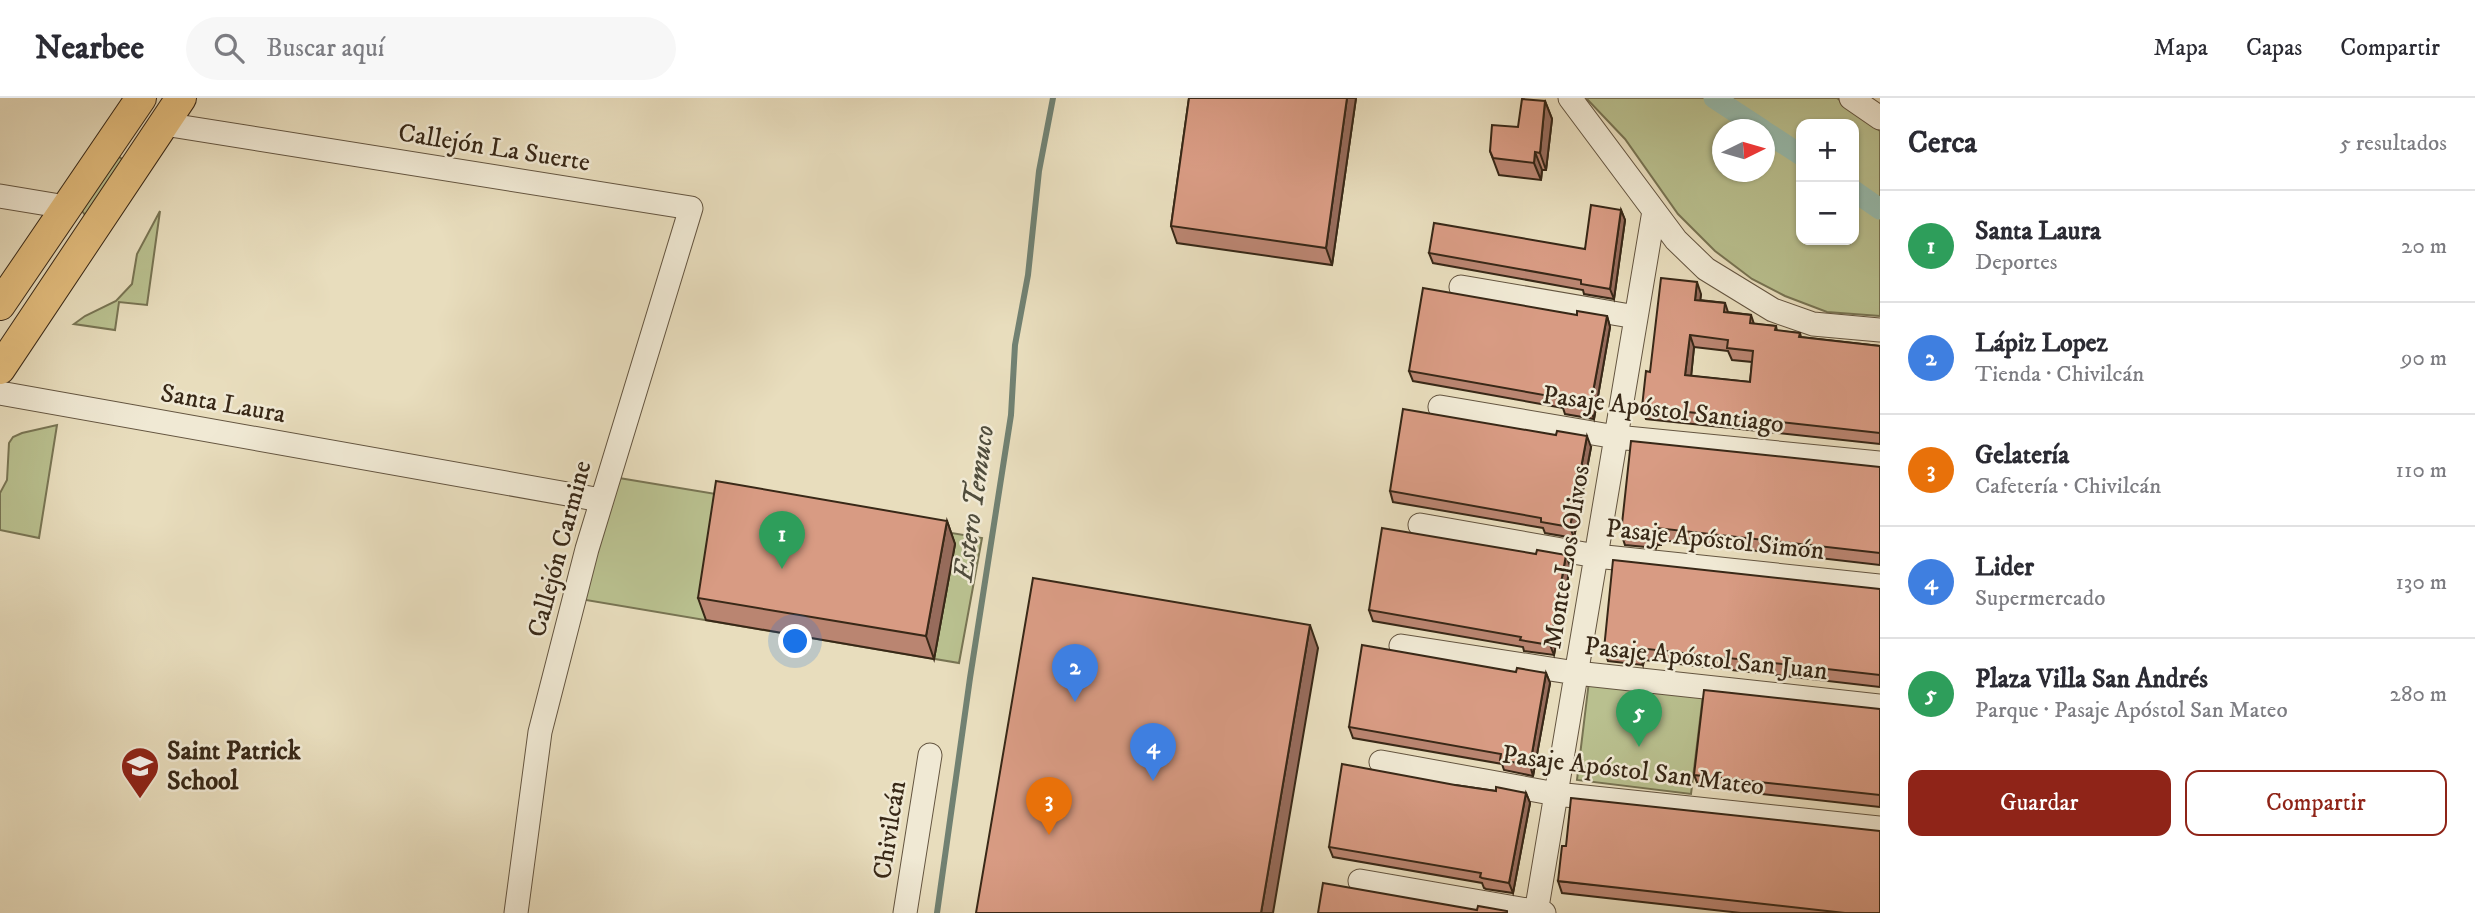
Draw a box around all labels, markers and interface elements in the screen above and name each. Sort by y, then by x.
search box [186,17,676,80]
text: Nearbee [35,28,144,69]
icon: search [210,29,248,67]
text: Buscar aquí [266,32,385,65]
text: Mapa [2154,33,2208,63]
text: Capas [2246,33,2302,63]
text: Compartir [2340,33,2440,63]
street label: Callejón La Suerte [396,117,592,179]
north arrow [1712,119,1775,182]
map controls [1796,119,1859,245]
button: + [1796,119,1859,182]
text: Cerca [1908,125,1977,162]
text: 5 resultados [2339,129,2447,158]
button: − [1796,182,1859,245]
text: Santa Laura [1975,215,2101,248]
text: 1 [1927,232,1935,261]
text: 20 m [2401,232,2447,261]
text: Deportes [1975,248,2057,277]
text: Lápiz Lopez [1975,327,2108,360]
text: 2 [1925,344,1937,373]
text: 90 m [2401,344,2447,373]
text: Tienda · Chivilcán [1975,360,2144,389]
street label: Santa Laura [158,377,288,431]
street label: Pasaje Apóstol Santiago [1540,379,1786,441]
water label: Estero Temuco [945,423,1002,585]
text: Gelatería [1975,439,2069,472]
text: 3 [1927,456,1935,485]
text: 110 m [2396,456,2447,485]
street label: Callejón Carmine [521,457,599,641]
street label: Monte Los Olivos [1536,463,1598,651]
text: Cafetería · Chivilcán [1975,472,2161,501]
pin: 1 [759,511,805,569]
street label: Pasaje Apóstol Simón [1604,512,1826,568]
text: Lider [1975,551,2034,584]
text: 4 [1924,568,1938,597]
text: 130 m [2395,568,2447,597]
text: Supermercado [1975,584,2105,613]
your location [778,624,812,658]
street label: Pasaje Apóstol San Juan [1583,630,1830,688]
pin: 2 [1052,644,1098,702]
text: Plaza Villa San Andrés [1975,663,2208,696]
text: 5 [1925,680,1937,709]
text: 280 m [2390,680,2447,709]
pin: 5 [1616,689,1662,747]
text: Parque · Pasaje Apóstol San Mateo [1975,696,2288,725]
pin: 4 [1130,723,1176,781]
place label: Saint Patrick School [167,735,302,798]
street label: Pasaje Apóstol San Mateo [1500,739,1766,803]
school or university icon: Saint Patrick School [119,745,161,800]
button: Guardar [1908,770,2171,836]
button: Compartir [2185,770,2447,836]
pin: 3 [1026,777,1072,835]
street label: Chivilcán [866,778,914,882]

